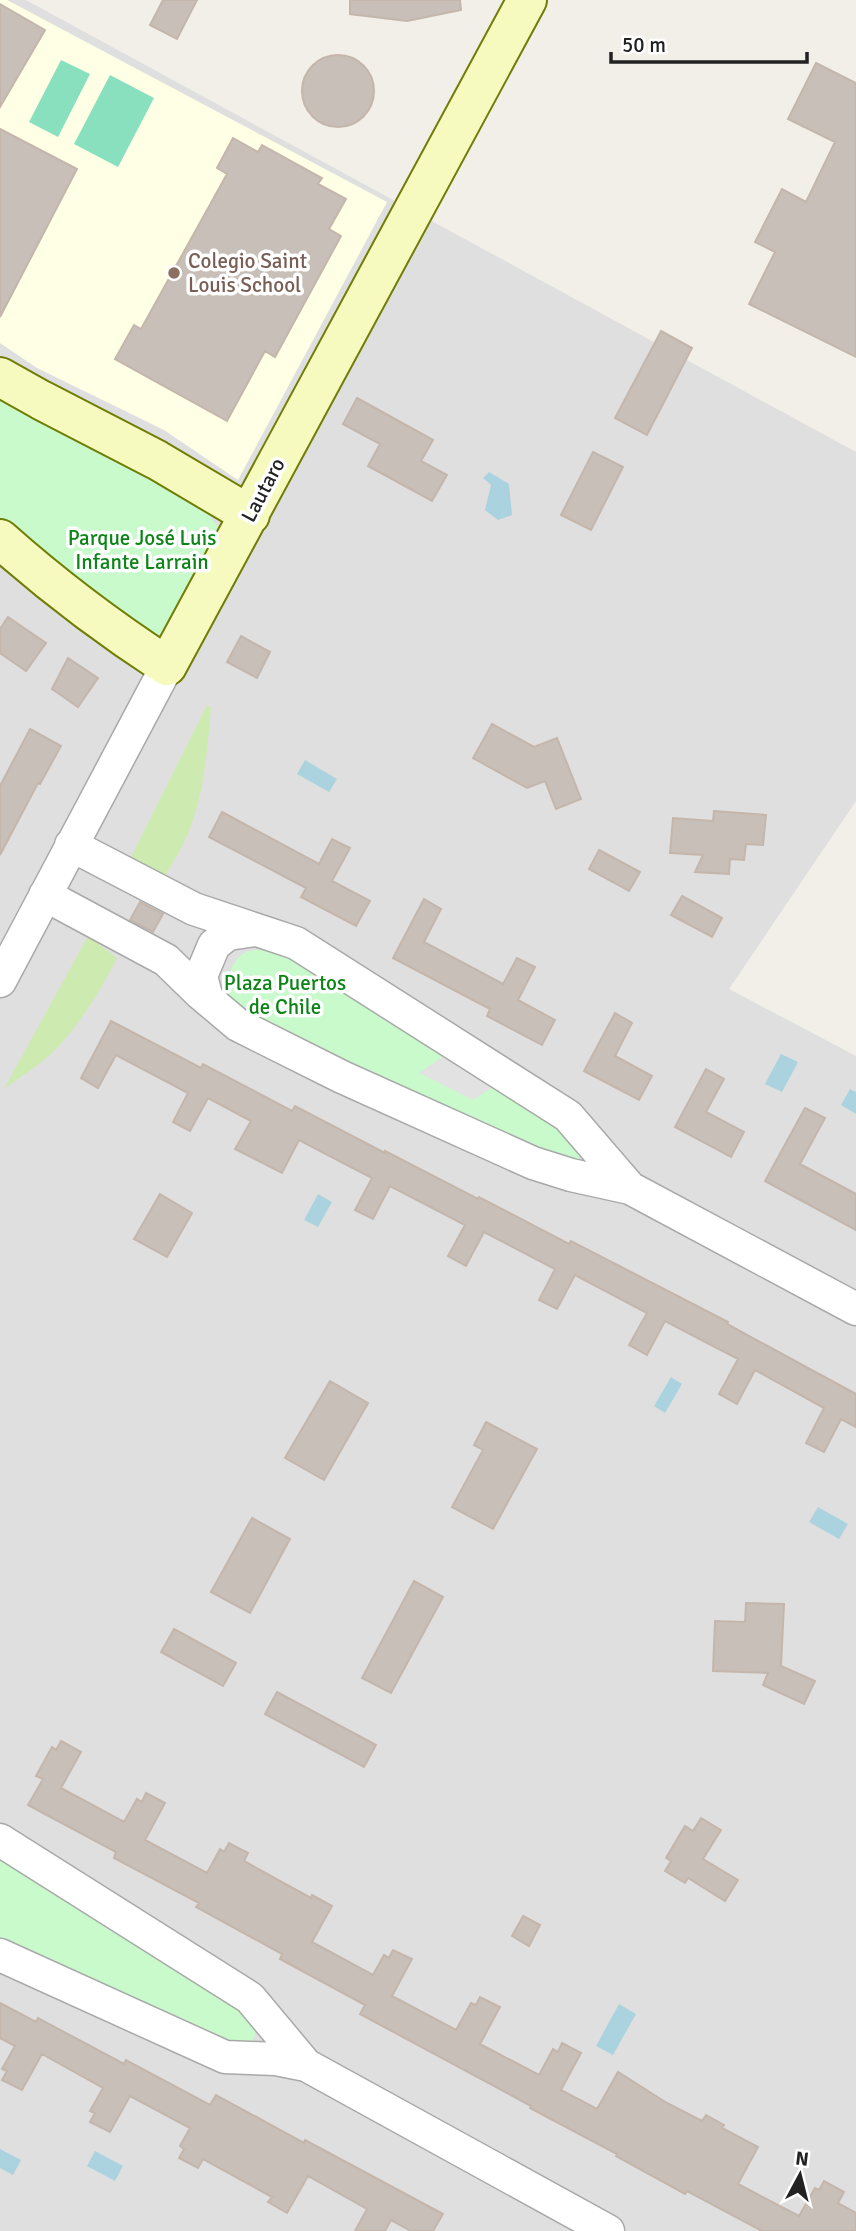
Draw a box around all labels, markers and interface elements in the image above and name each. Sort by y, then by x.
scale bar [611,21,807,65]
text: 50 m [622,32,666,58]
place label: Colegio Saint Louis School [188,248,307,298]
marker: Colegio Saint Louis School [166,265,182,281]
street label: Lautaro [235,453,291,527]
park label: Parque José Luis Infante Larrain [68,525,216,575]
park label: Plaza Puertos de Chile [224,970,346,1020]
north arrow [765,2140,835,2210]
text: N [794,2146,810,2172]

